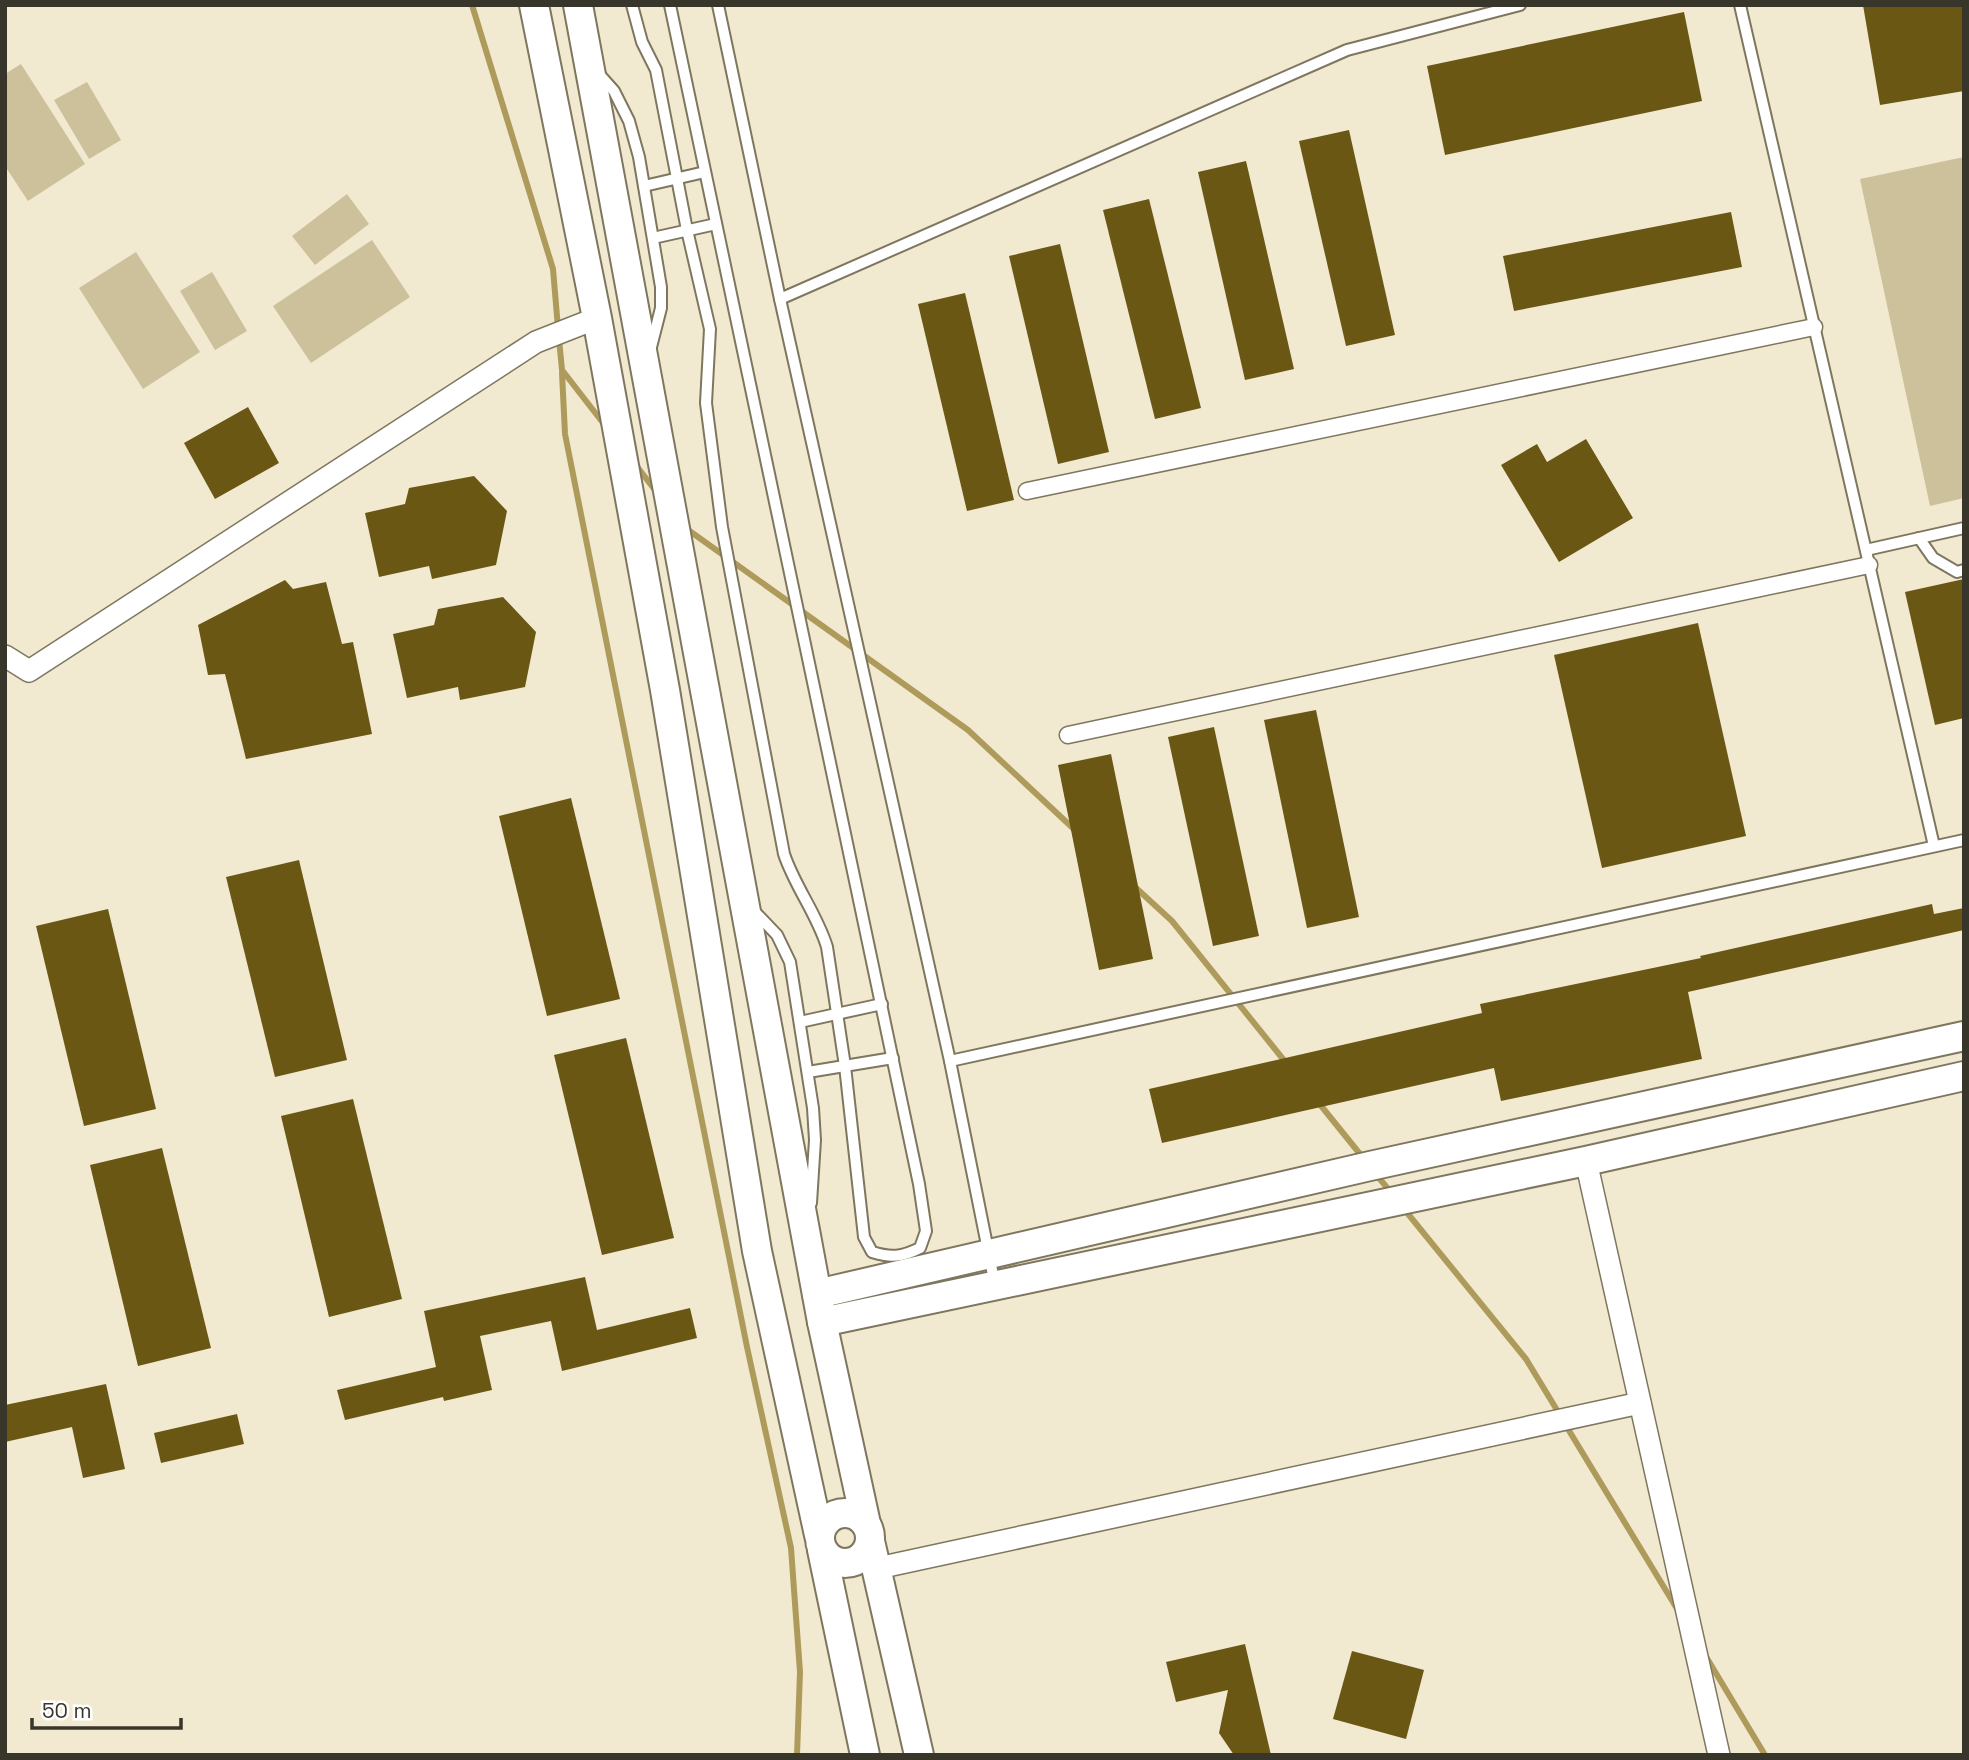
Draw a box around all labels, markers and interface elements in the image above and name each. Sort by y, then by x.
scale bar [32,1686,180,1730]
text: 50 m [42,1697,92,1724]

